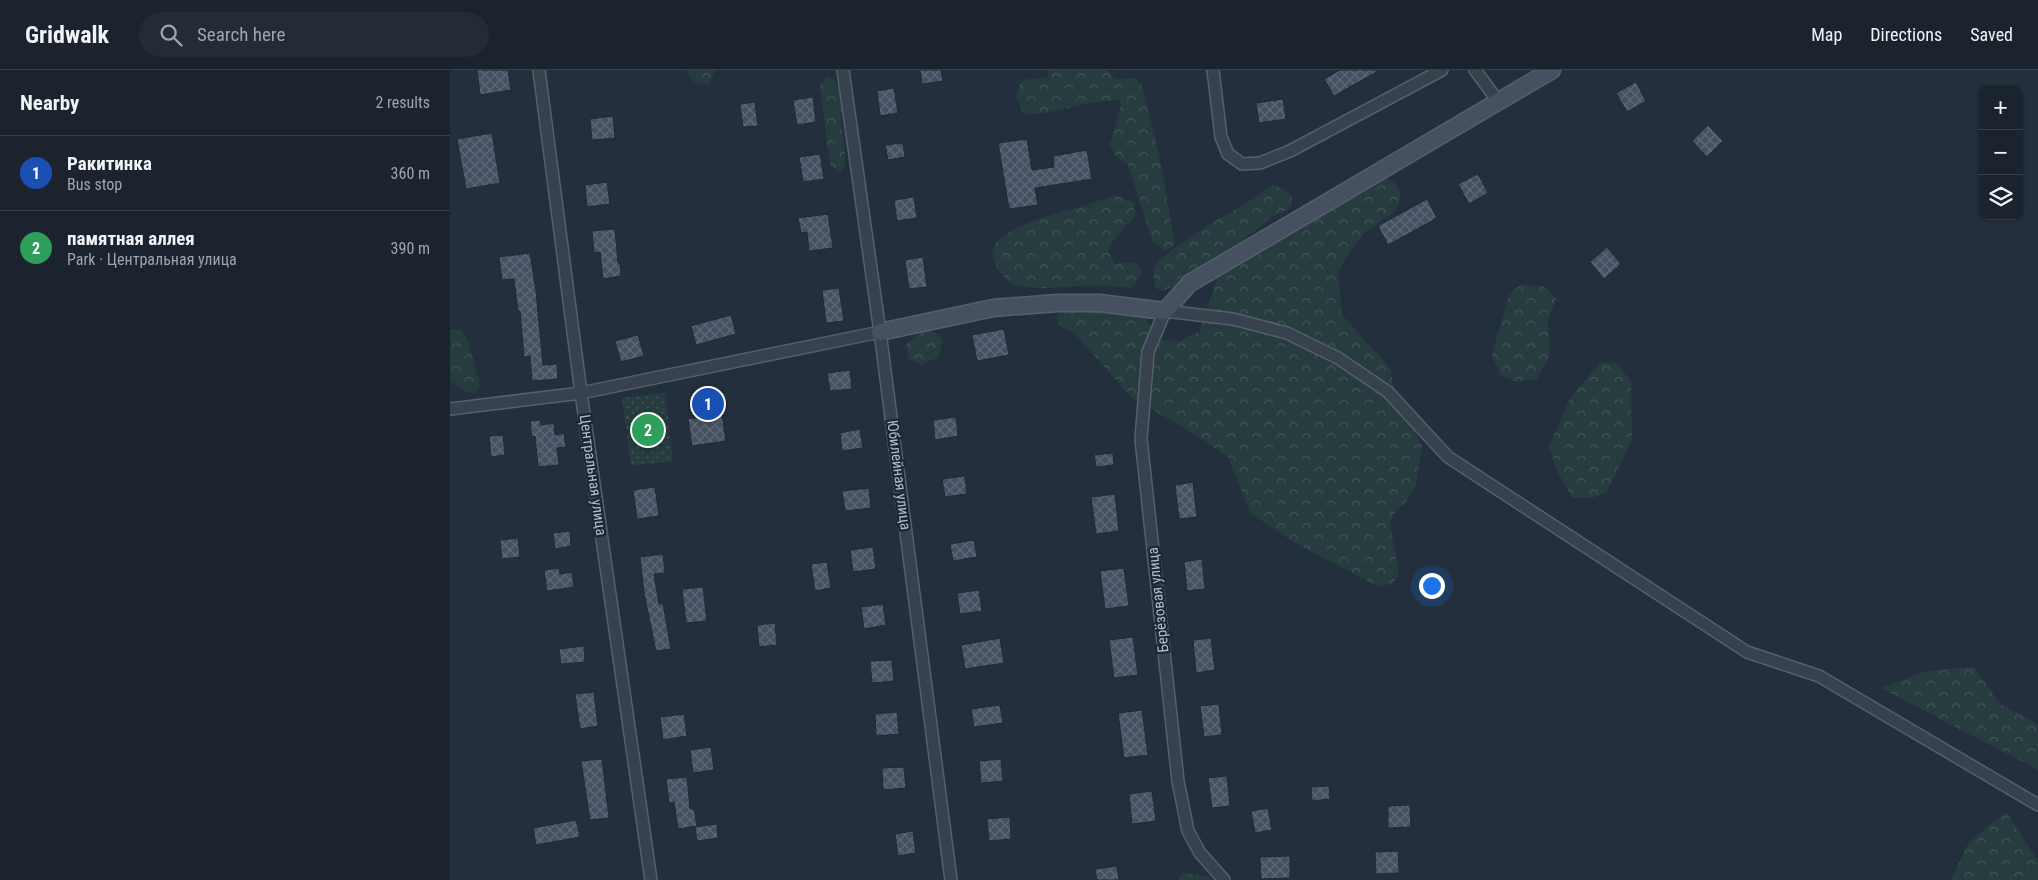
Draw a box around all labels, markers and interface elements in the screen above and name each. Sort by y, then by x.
search box [139,12,489,57]
text: Gridwalk [25,21,109,49]
icon: search [157,21,185,49]
text: Search here [197,23,285,46]
text: Map [1811,24,1842,45]
text: Directions [1870,24,1942,45]
text: Saved [1970,24,2013,45]
map controls [1978,85,2023,220]
button: + [1978,85,2023,130]
text: Nearby [20,91,79,115]
text: 2 results [375,93,430,112]
button: − [1978,130,2023,175]
text: Ракитинка [67,152,152,175]
text: 1 [32,164,40,183]
text: 360 m [391,164,430,183]
text: Bus stop [67,175,122,194]
button: layers [1978,175,2023,220]
text: памятная аллея [67,227,195,250]
text: 2 [32,239,40,258]
text: 390 m [391,239,430,258]
text: Park · Центральная улица [67,250,237,269]
pin: 1 [692,385,724,423]
pin: 2 [632,411,664,449]
street label: Центральная улица [576,413,610,537]
street label: Юбилейная улица [883,419,915,531]
street label: Берёзовая улица [1144,547,1172,653]
your location [1419,573,1445,599]

